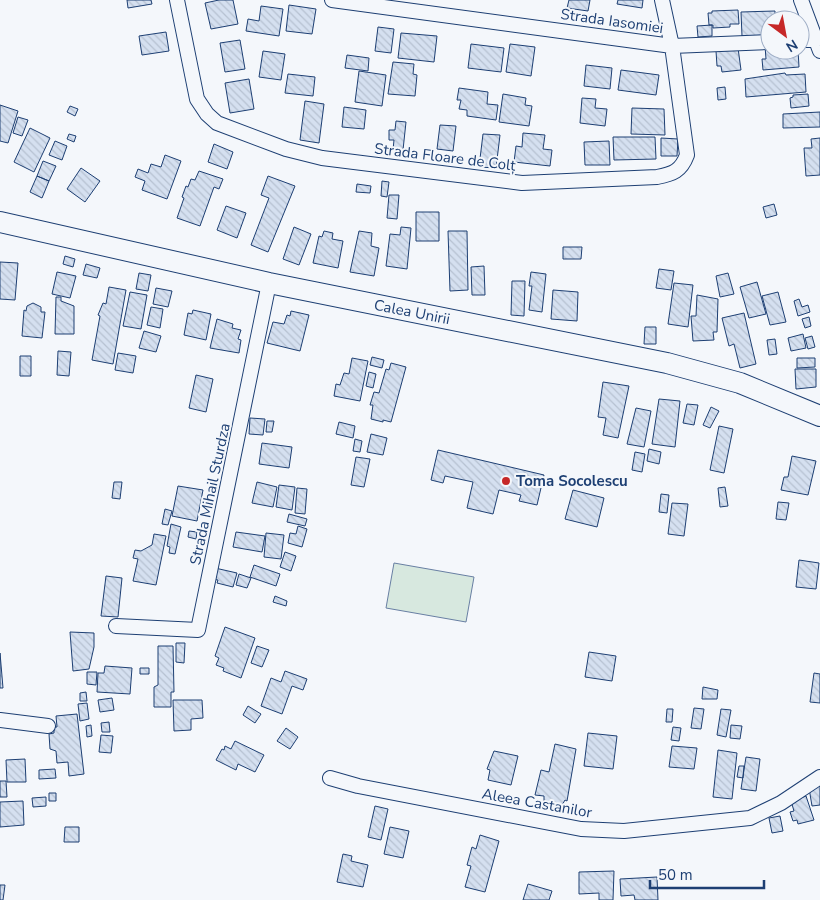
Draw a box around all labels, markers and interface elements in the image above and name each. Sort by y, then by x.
street label: Strada Iasomiei [559,4,665,38]
north arrow [760,10,810,60]
text: N [782,35,801,56]
street label: Strada Floare de Colț [373,138,518,176]
street label: Calea Unirii [372,295,452,329]
street label: Strada Mihail Sturdza [185,421,235,567]
place label: Toma Socolescu [516,471,628,491]
marker: Toma Socolescu [500,475,512,487]
street label: Aleea Castanilor [480,783,594,823]
scale bar [650,858,764,890]
text: 50 m [658,865,693,885]

